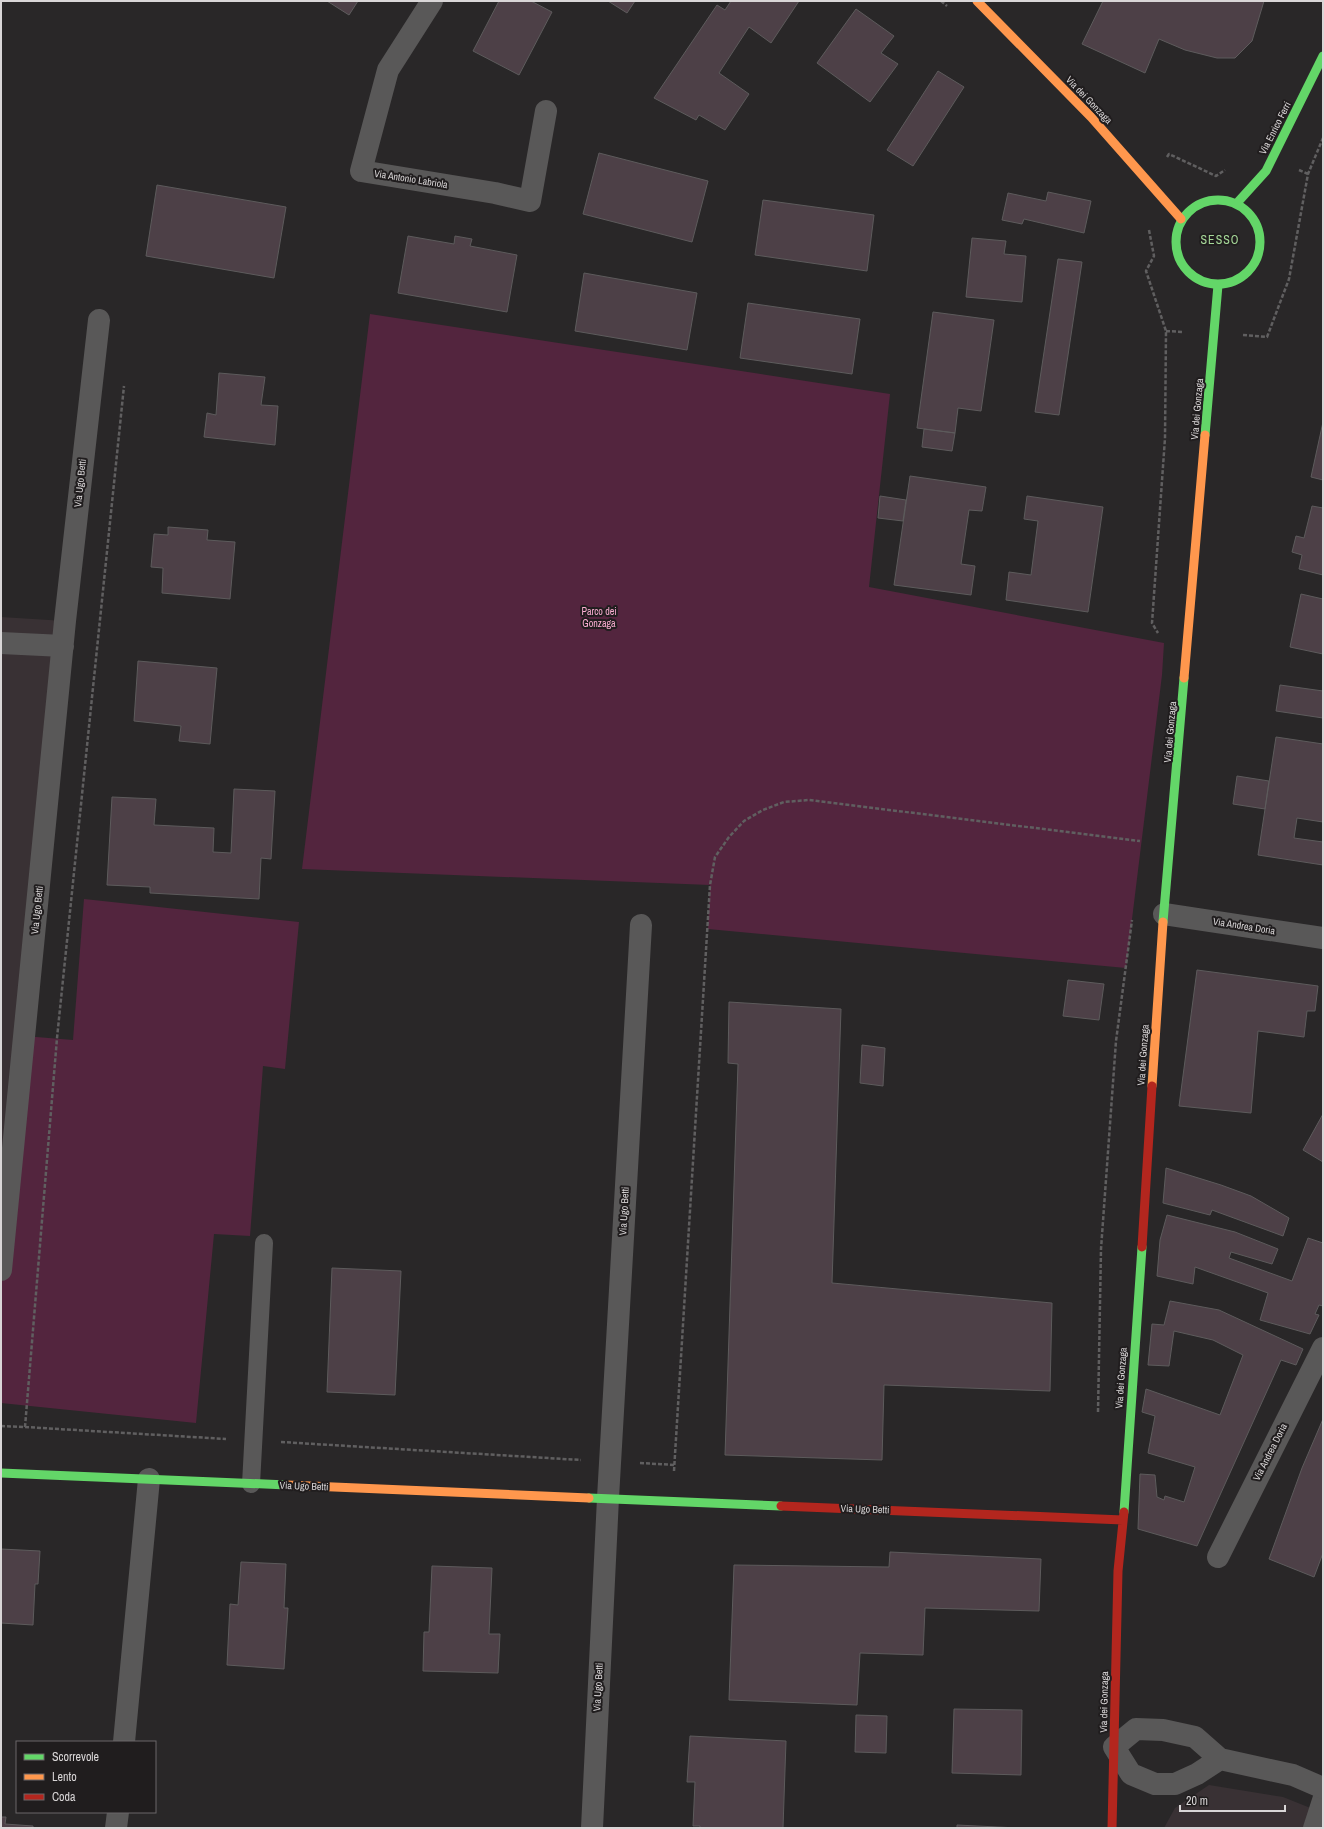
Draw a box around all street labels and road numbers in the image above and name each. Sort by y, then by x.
street label: Via dei Gonzaga [1063,73,1115,127]
street label: Via Enrico Ferri [1256,100,1294,156]
street label: Via Antonio Labriola [373,167,449,191]
street label: Via dei Gonzaga [1188,377,1206,440]
street label: Via Ugo Betti [71,458,89,508]
street label: Via dei Gonzaga [1161,700,1179,763]
street label: Via Ugo Betti [28,885,46,935]
street label: Via Andrea Doria [1212,915,1276,937]
street label: Via dei Gonzaga [1134,1023,1152,1086]
street label: Via Ugo Betti [616,1186,632,1236]
street label: Via dei Gonzaga [1112,1346,1130,1409]
street label: Via Andrea Doria [1250,1421,1290,1483]
street label: Via Ugo Betti [279,1479,329,1493]
street label: Via Ugo Betti [840,1502,890,1516]
street label: Via Ugo Betti [590,1662,606,1712]
street label: Via dei Gonzaga [1097,1671,1111,1733]

